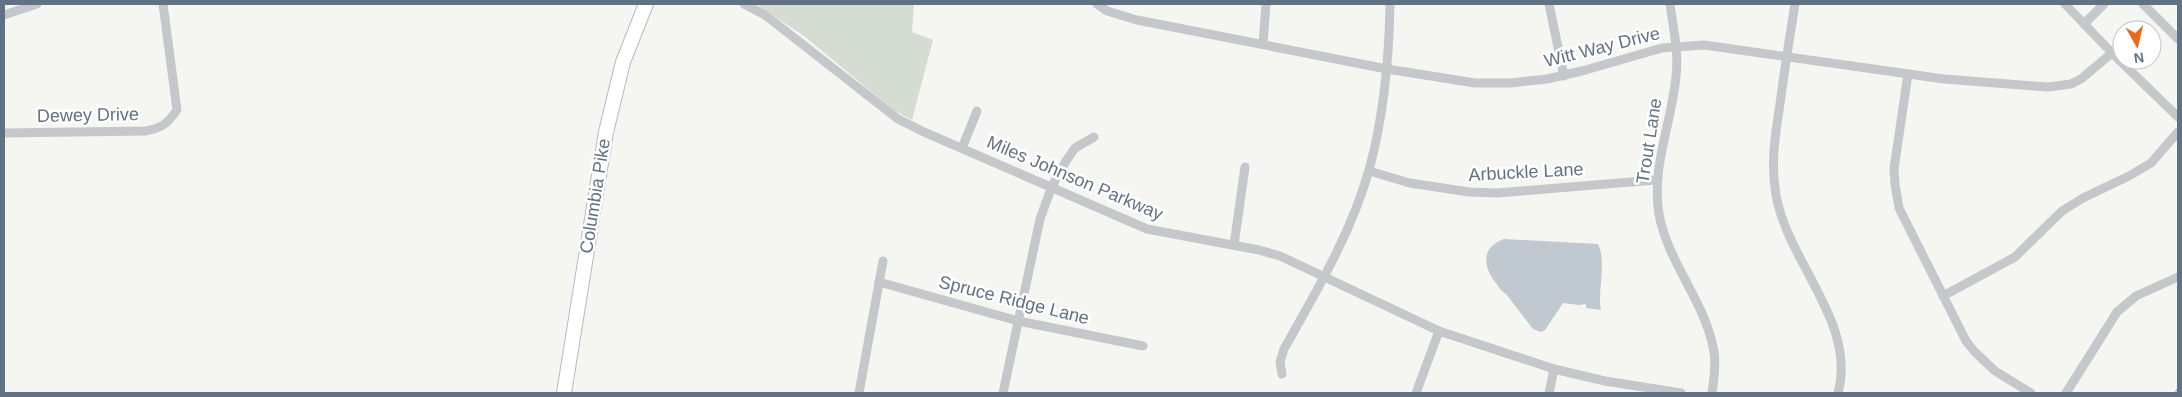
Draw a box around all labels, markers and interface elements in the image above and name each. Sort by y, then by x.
north arrow [2112,20,2162,70]
street label: Witt Way Drive [1542,23,1662,71]
text: N [2133,49,2145,67]
street label: Trout Lane [1632,97,1666,185]
street label: Dewey Drive [37,104,139,126]
street label: Miles Johnson Parkway [984,132,1166,224]
street label: Columbia Pike [576,137,614,255]
street label: Arbuckle Lane [1468,159,1584,185]
street label: Spruce Ridge Lane [937,272,1091,328]

